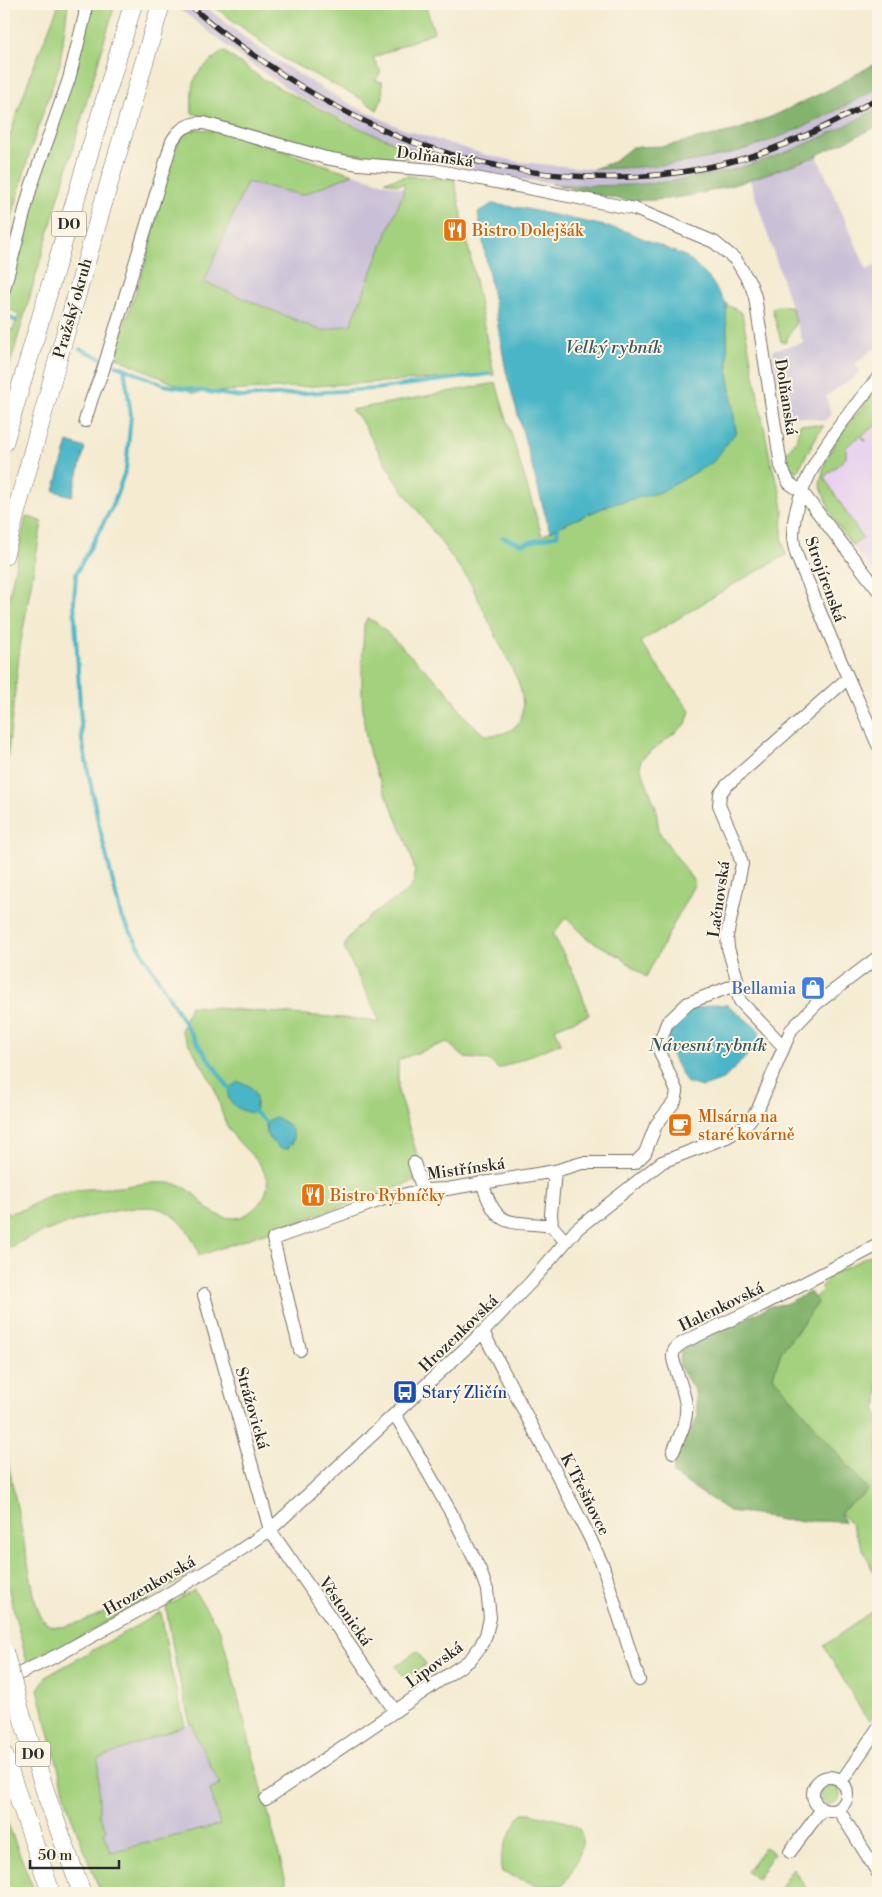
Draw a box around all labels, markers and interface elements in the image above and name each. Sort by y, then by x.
street label: Dolňanská [395,142,475,172]
road number: D0 [52,212,86,236]
restaurant icon: Bistro Dolejšák [442,217,468,243]
place label: Bistro Dolejšák [471,221,585,241]
street label: Pražský okruh [49,255,97,361]
water label: Velký rybník [565,336,663,359]
street label: Dolňanská [770,357,802,438]
street label: Strojírenská [800,534,850,626]
street label: Lačnovská [704,859,734,939]
shop icon: Bellamia [800,975,826,1001]
place label: Bellamia [731,979,797,999]
water label: Návesní rybník [648,1034,767,1057]
place label: Mlsárna na staré kovárně [698,1107,795,1145]
cafe icon: Mlsárna na staré kovárně [667,1112,693,1138]
street label: Mistřínská [426,1154,507,1184]
restaurant icon: Bistro Rybníčky [300,1182,326,1208]
place label: Bistro Rybníčky [329,1186,445,1206]
street label: Halenkovská [676,1277,768,1336]
street label: Hrozenkovská [415,1290,503,1377]
street label: Strážovická [231,1365,274,1452]
bus stop icon: Starý Zličín [392,1379,418,1405]
place label: Starý Zličín [422,1383,508,1403]
street label: K Třešňovce [556,1450,614,1539]
street label: Hrozenkovská [100,1551,200,1620]
street label: Věstonická [314,1572,377,1651]
street label: Lipovská [402,1637,468,1692]
road number: D0 [15,1742,50,1766]
scale bar [30,1837,119,1869]
text: 50 m [38,1846,72,1865]

